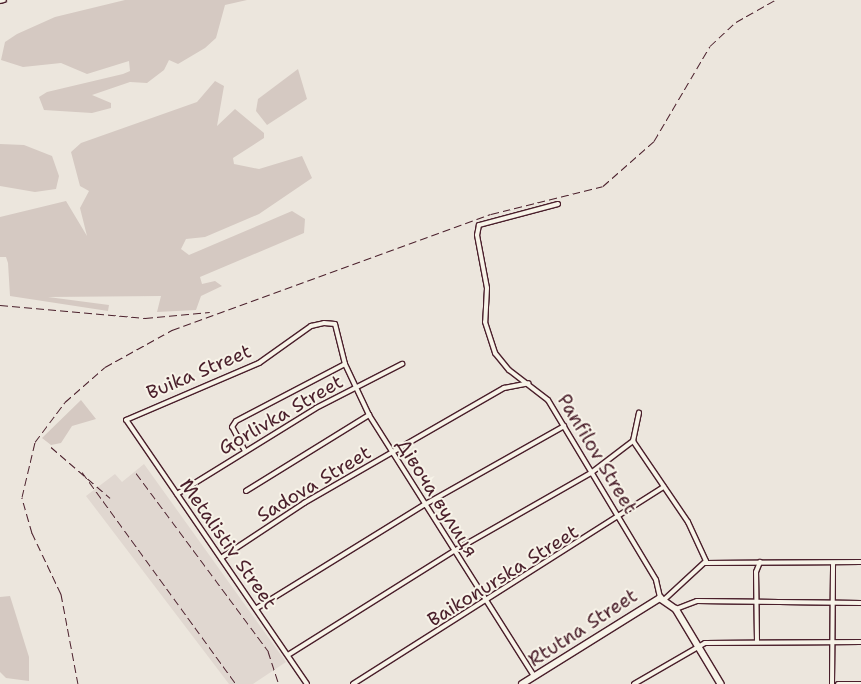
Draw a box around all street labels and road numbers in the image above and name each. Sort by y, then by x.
street label: Buika Street [143,340,255,404]
street label: Gorlivka Street [215,370,347,460]
street label: Panfilov Street [552,390,642,518]
street label: Дівоча вулиця [391,435,483,561]
street label: Sadova Street [253,441,375,527]
street label: Metalistiv Street [175,474,281,614]
street label: Baikonurska Street [423,520,583,632]
street label: Rtutna Street [524,584,642,672]

